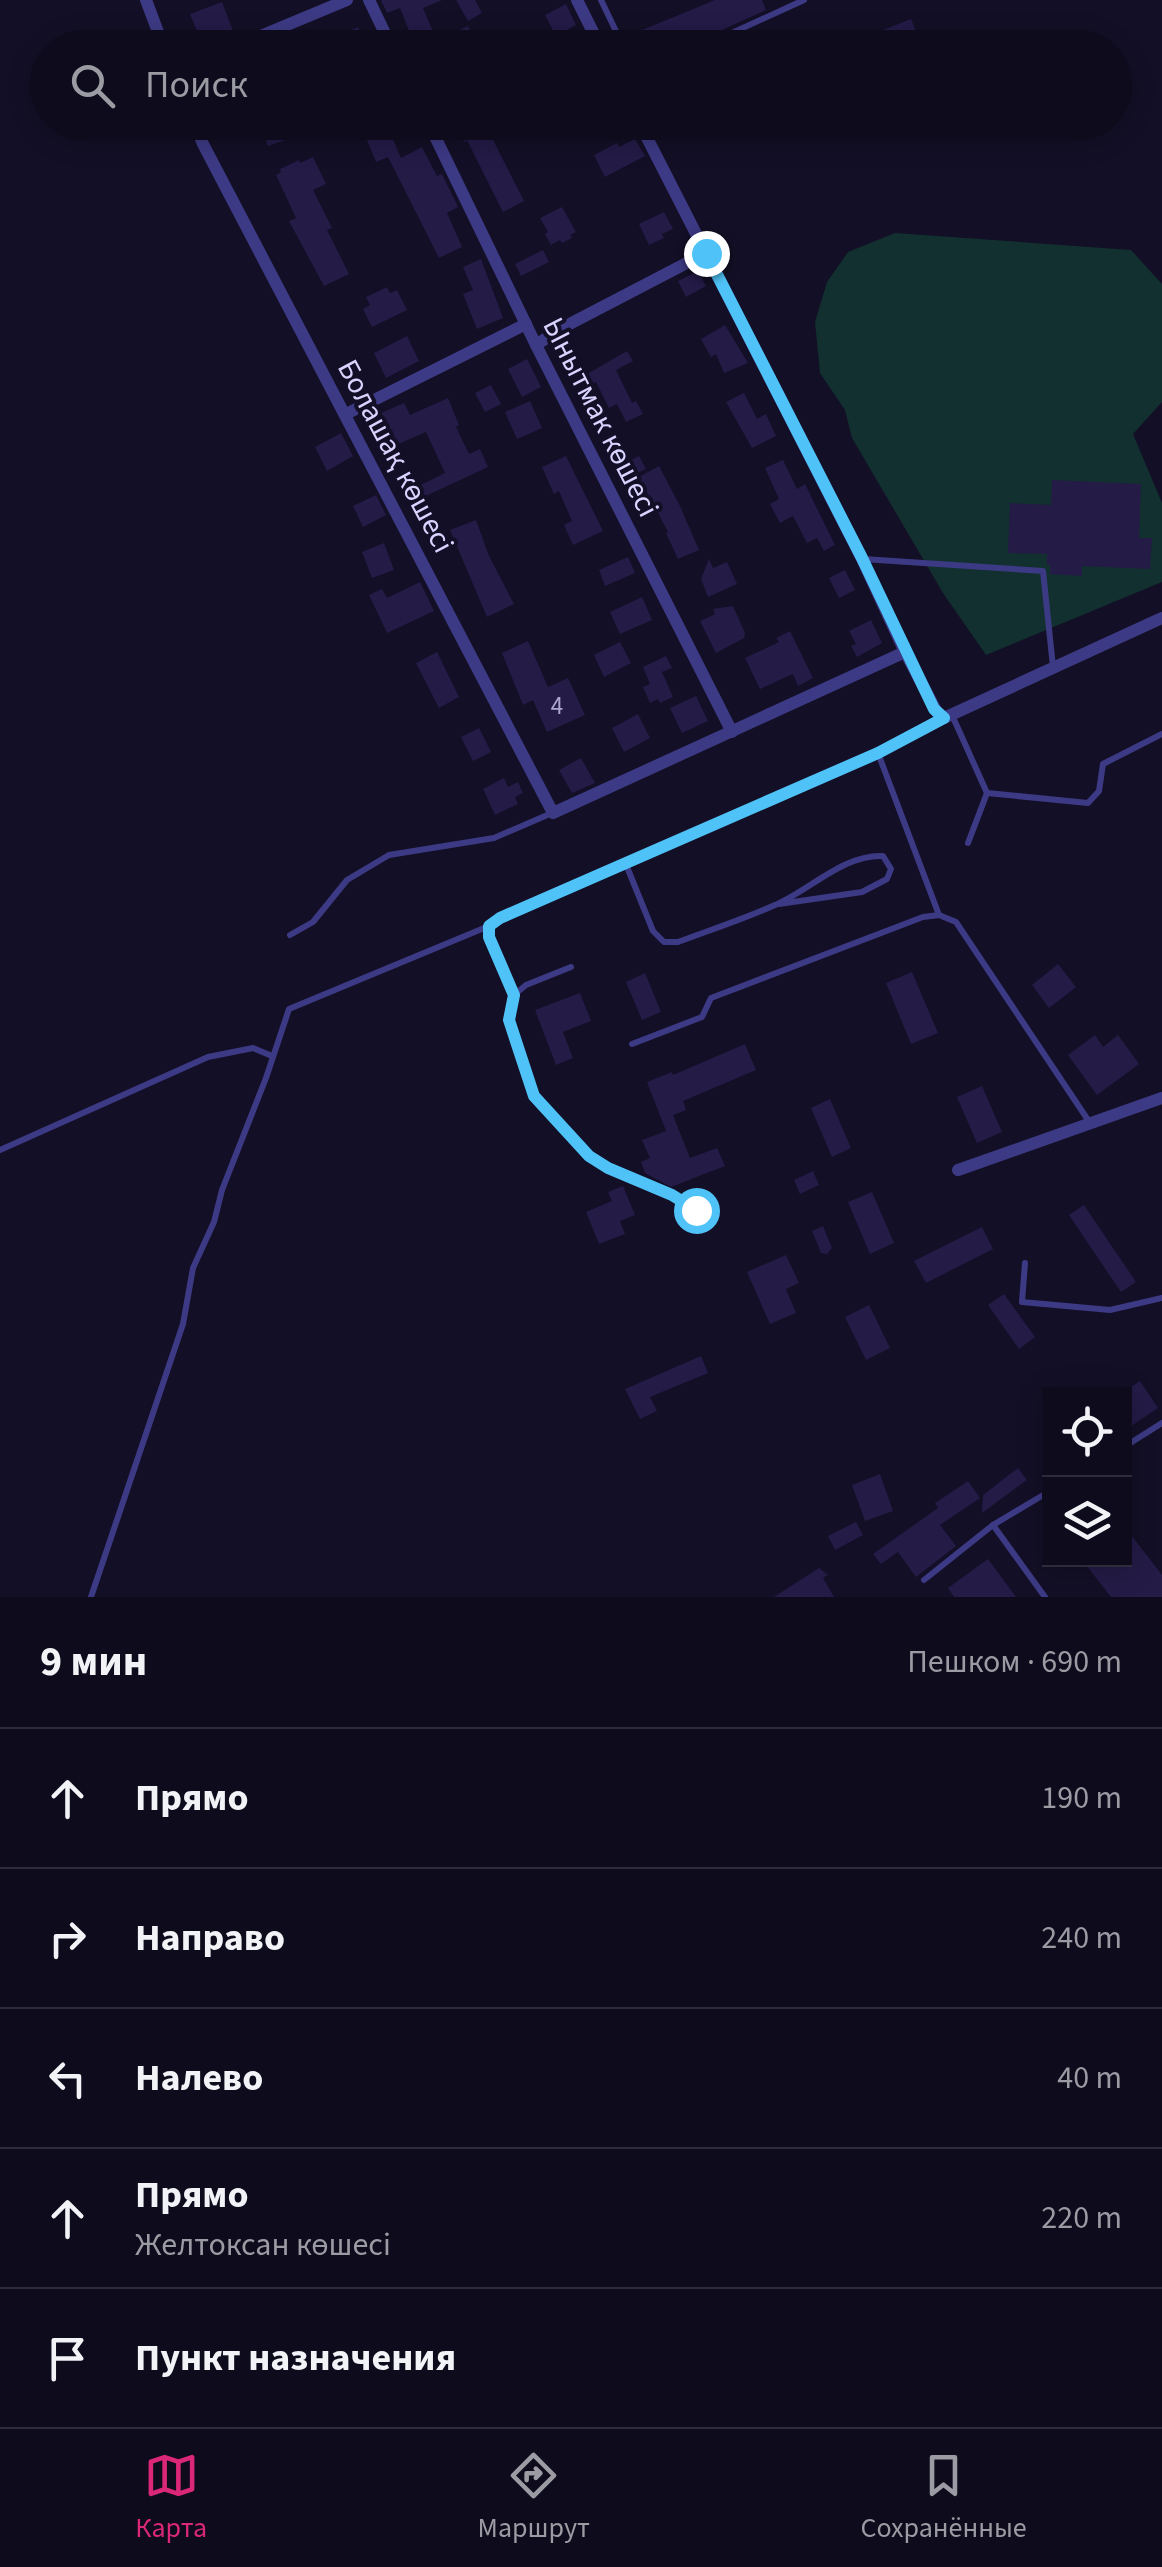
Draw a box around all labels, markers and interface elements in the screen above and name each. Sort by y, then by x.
search box [30,30,1132,140]
icon: search [65,58,120,113]
text: Поиск [145,58,248,112]
route end [684,231,730,277]
street label: Ынытмак көшесі [532,310,669,524]
street label: Болашақ көшесі [326,352,465,561]
house number: 4 [551,688,563,724]
route start [674,1188,720,1234]
map controls [1042,1387,1132,1567]
button: locate [1042,1387,1132,1477]
button: layers [1042,1477,1132,1567]
text: 9 мин [40,1632,147,1692]
text: Пешком · 690 m [907,1639,1122,1685]
icon: ahead [40,1771,95,1826]
text: Прямо [135,1771,249,1825]
text: 190 m [1041,1775,1122,1821]
icon: right [40,1911,95,1966]
text: Направо [135,1911,285,1965]
text: 240 m [1041,1915,1122,1961]
icon: left [40,2051,95,2106]
text: Налево [135,2051,263,2105]
text: 40 m [1057,2055,1122,2101]
text: Прямо [135,2168,249,2222]
icon: ahead [40,2191,95,2246]
text: 220 m [1041,2195,1122,2241]
text: Желтоксан көшесі [135,2222,391,2268]
icon: arrive [40,2331,95,2386]
text: Пункт назначения [135,2331,456,2385]
tab: Карта [135,2448,207,2548]
tab: Маршрут [478,2448,590,2548]
tab: Сохранённые [860,2448,1027,2548]

